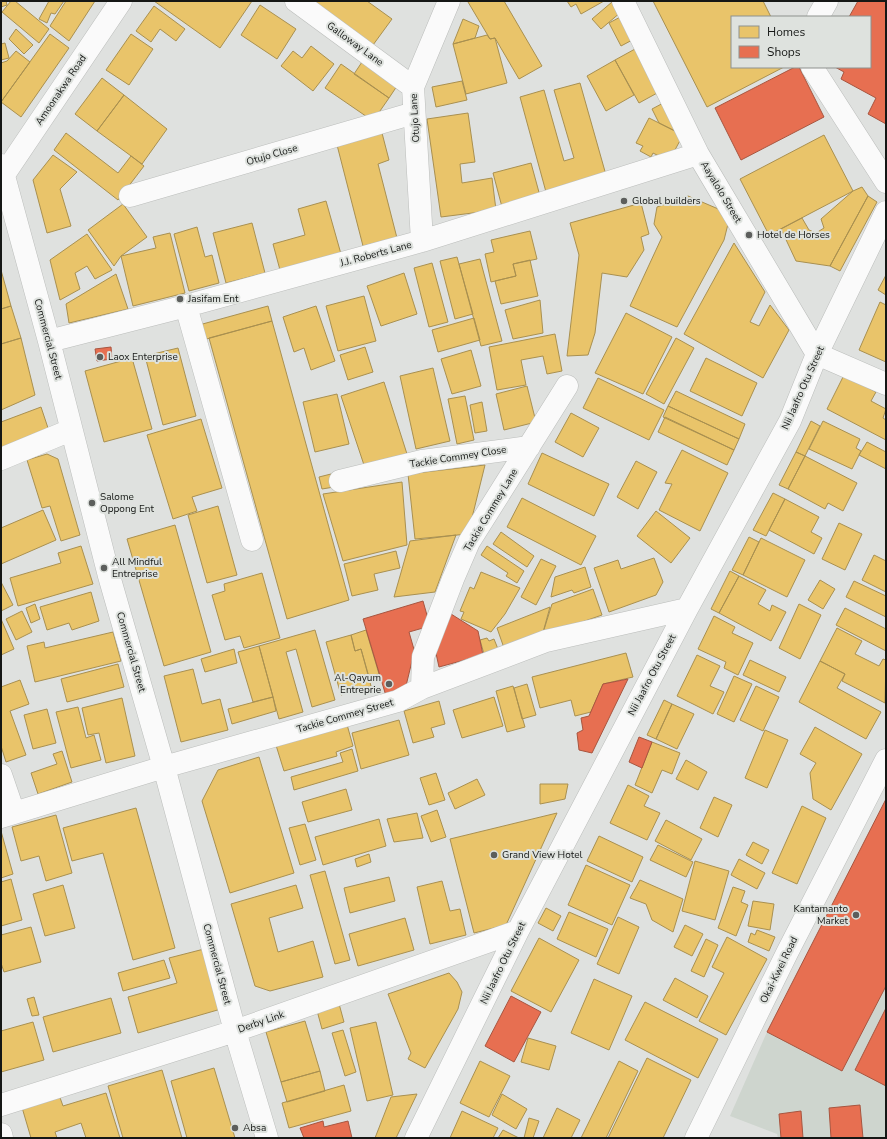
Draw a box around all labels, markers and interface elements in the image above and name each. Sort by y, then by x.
legend [731,16,871,68]
street label: Galloway Lane [324,19,386,69]
text: Homes [767,24,805,40]
text: Shops [767,44,801,60]
street label: Amoonakwa Road [32,52,90,128]
street label: Otujo Lane [407,93,423,143]
street label: Otujo Close [245,141,299,169]
street label: Aayalolo Street [697,159,745,226]
place label: Global builders [632,194,701,208]
marker: Global builders [619,196,629,206]
place label: Hotel de Horses [757,228,830,242]
marker: Hotel de Horses [744,230,754,240]
street label: J.J. Roberts Lane [338,238,413,271]
place label: Jasifam Ent [187,292,239,306]
marker: Jasifam Ent [175,294,185,304]
street label: Commercial Street [31,297,66,381]
street label: Nii Jaafro Otu Street [778,344,828,432]
place label: Laox Enterprise [108,350,178,364]
marker: Laox Enterprise [95,352,105,362]
street label: Tackie Commey Close [409,442,507,472]
street label: Tackie Commey Lane [461,466,521,554]
place label: Salome Oppong Ent [100,490,155,516]
marker: Salome Oppong Ent [87,498,97,508]
place label: All Mindful Entreprise [112,555,162,581]
marker: All Mindful Entreprise [99,563,109,573]
street label: Commercial Street [113,610,149,694]
street label: Nii Jaafro Otu Street [625,632,680,718]
place label: Al-Qayum Entreprie [334,671,381,697]
marker: Al-Qayum Entreprie [384,679,394,689]
street label: Tackie Commey Street [295,695,395,736]
place label: Grand View Hotel [502,848,583,862]
marker: Grand View Hotel [489,850,499,860]
place label: Kantamanto Market [793,902,848,928]
marker: Kantamanto Market [851,910,861,920]
street label: Nii Jaafro Otu Street [477,919,529,1007]
street label: Commercial Street [200,922,235,1006]
street label: Okai-Kwei Road [757,934,801,1006]
street label: Derby Link [236,1007,287,1036]
place label: Absa [243,1121,266,1135]
marker: Absa [230,1123,240,1133]

